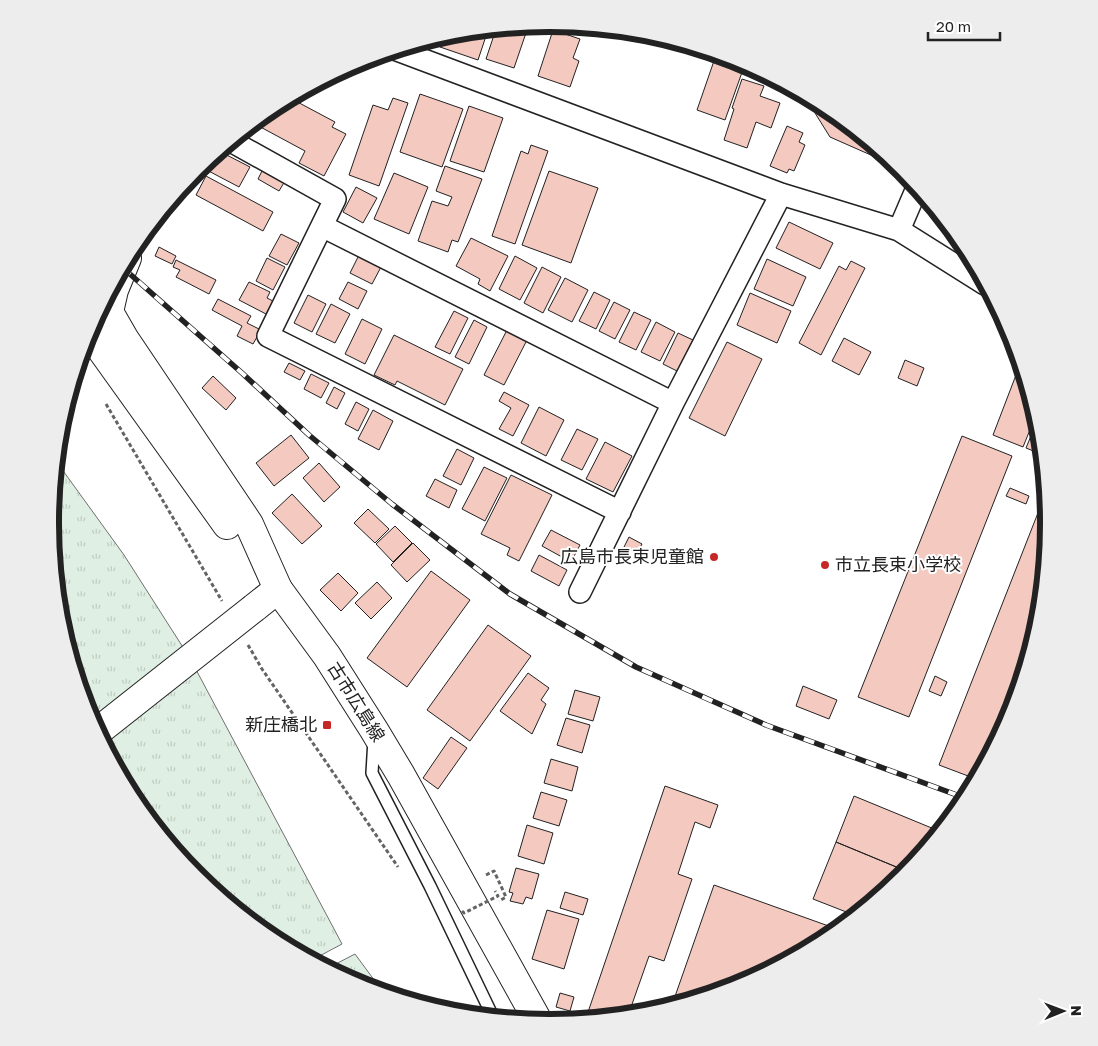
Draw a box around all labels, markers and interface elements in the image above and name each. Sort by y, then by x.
scale bar [928,10,1000,42]
text: 20 m [936,17,971,35]
place label: 広島市長束児童館 [560,545,704,567]
marker: 広島市長束児童館 [708,551,720,563]
place label: 市立長束小学校 [835,553,961,575]
marker: 市立長束小学校 [819,559,831,571]
street label: 古市広島線 [324,657,390,745]
place label: 新庄橋北 [245,713,317,735]
marker: 新庄橋北 [321,719,333,731]
north arrow [1038,986,1088,1036]
text: N [1068,1005,1085,1016]

